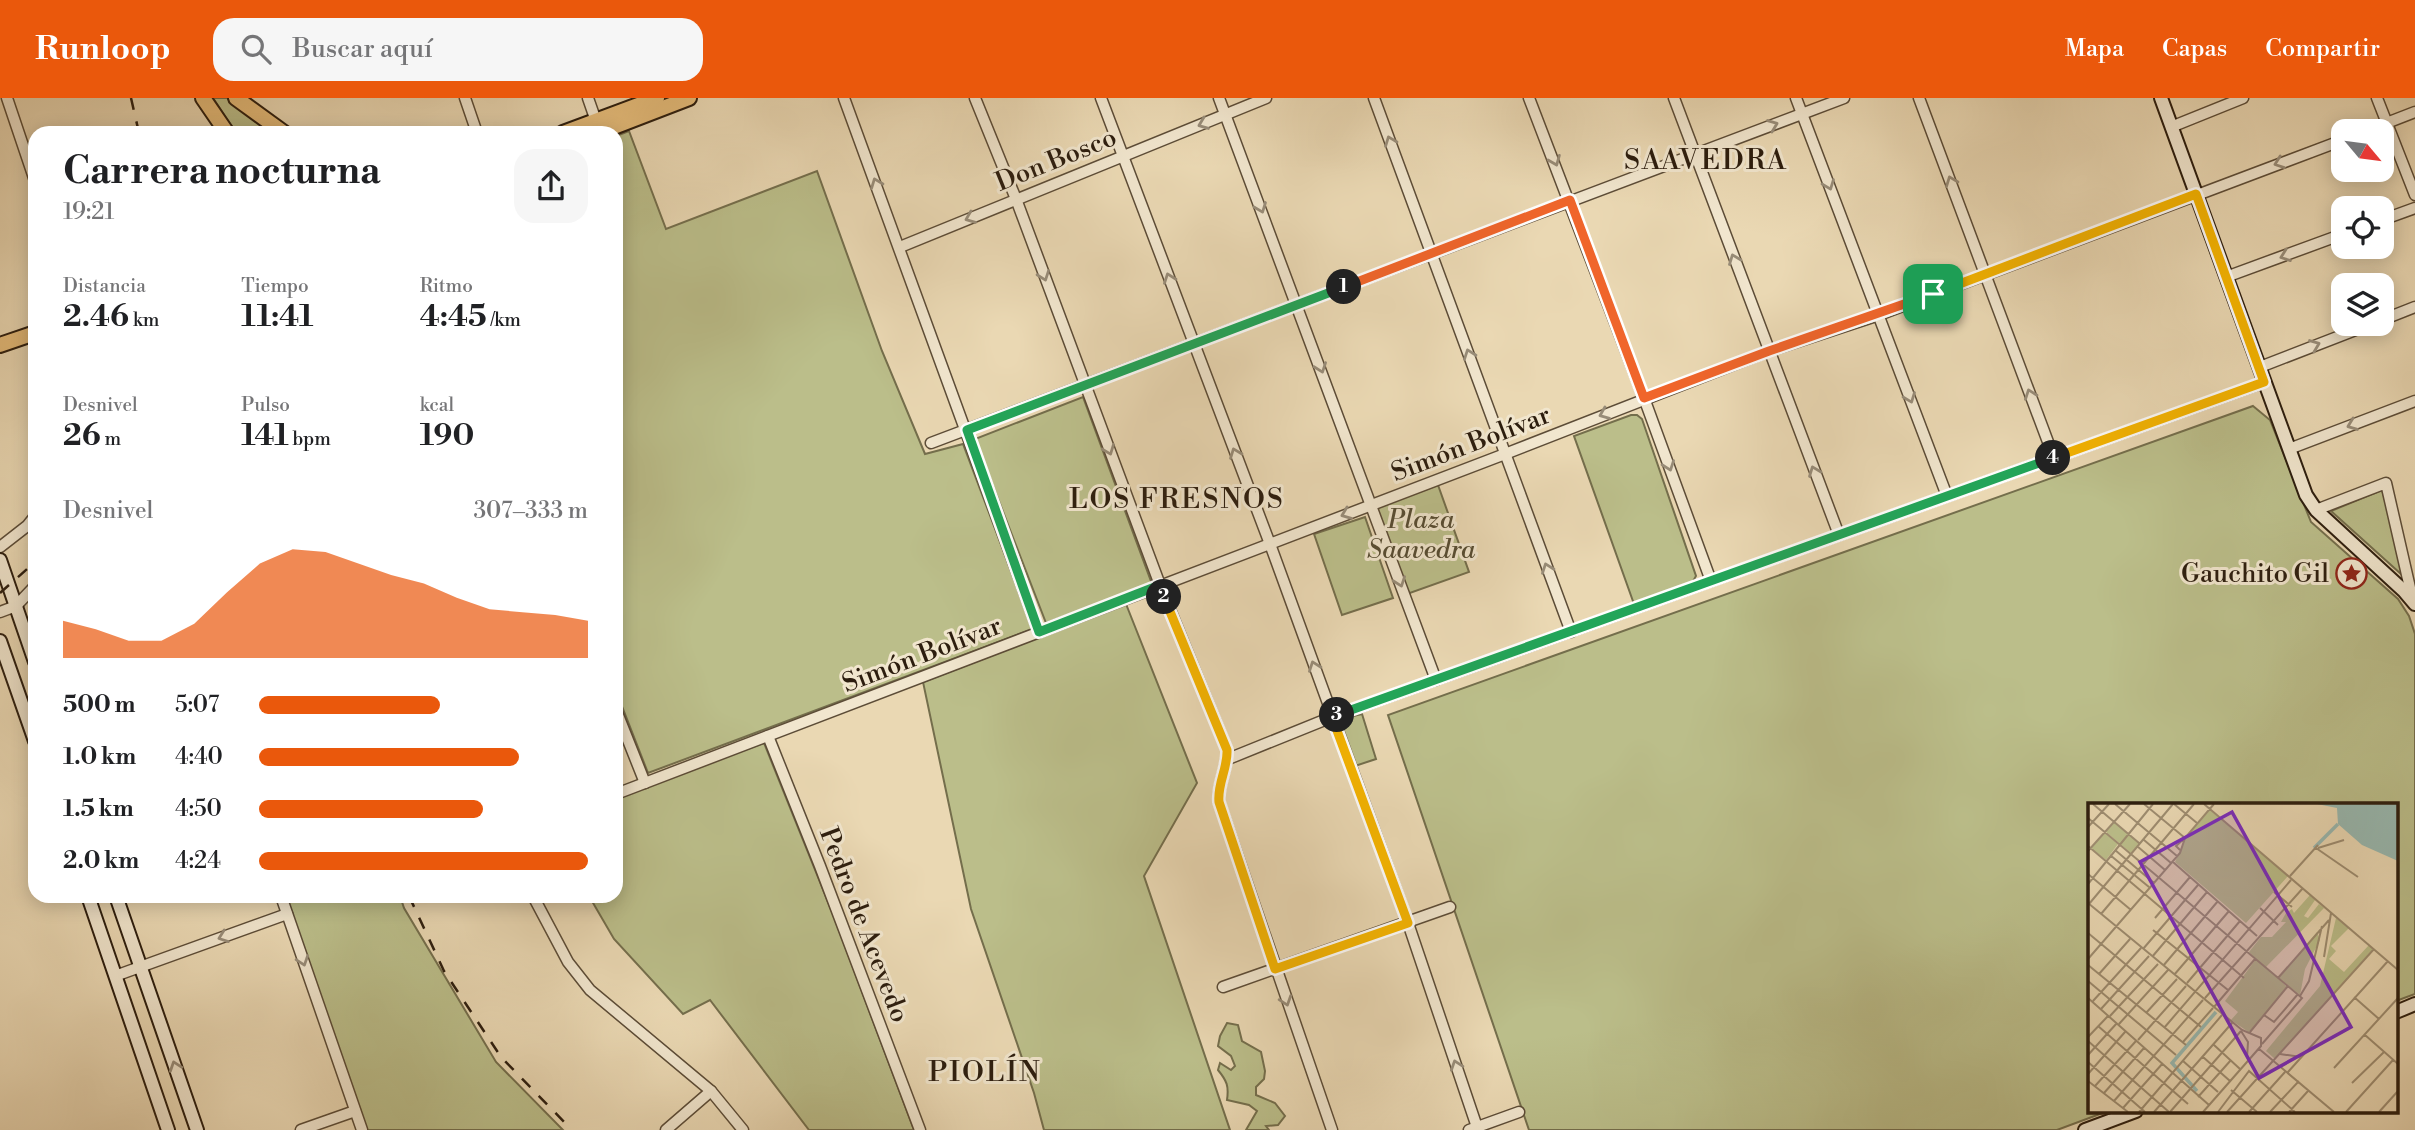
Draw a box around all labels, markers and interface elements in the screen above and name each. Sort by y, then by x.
search box [213,18,703,81]
text: Runloop [35,29,171,70]
icon: search [237,30,275,68]
text: Buscar aquí [293,33,433,65]
text: Mapa [2065,34,2124,64]
text: Capas [2162,34,2227,64]
text: Compartir [2265,34,2380,64]
one-way arrow [1198,115,1210,129]
one-way arrow [1767,119,1779,133]
north arrow [2331,119,2394,182]
map controls [2331,119,2394,336]
street label: Don Bosco [991,121,1121,199]
one-way arrow [1384,135,1398,147]
district label: SAAVEDRA [1624,143,1788,178]
text: Carrera nocturna [63,148,381,195]
button: share [514,149,588,223]
one-way arrow [1546,155,1560,167]
one-way arrow [2274,155,2286,169]
one-way arrow [1945,175,1959,187]
one-way arrow [871,178,885,190]
one-way arrow [1821,178,1835,190]
button: locate [2331,196,2394,259]
text: 19:21 [63,198,115,226]
one-way arrow [1252,201,1266,213]
one-way arrow [964,210,976,224]
one-way arrow [2279,248,2291,262]
one-way arrow [1728,253,1742,265]
pin [1903,264,1963,324]
one-way arrow [1036,269,1050,281]
pin: 1 [1326,270,1362,304]
one-way arrow [1163,273,1177,285]
button: layers [2331,273,2394,336]
text: Distancia [63,274,146,298]
text: Tiempo [241,274,309,298]
text: Ritmo [420,274,473,298]
text: 1 [1339,274,1348,298]
icon: arrive [1914,275,1952,313]
text: 2.46 [63,298,129,336]
text: 11:41 [241,298,313,336]
text: 4:45 [420,298,487,336]
text: km [129,308,159,332]
text: /km [487,308,521,332]
one-way arrow [2309,340,2321,354]
one-way arrow [1463,349,1477,361]
one-way arrow [1312,362,1326,374]
one-way arrow [2024,388,2038,400]
one-way arrow [1901,391,1915,403]
text: Desnivel [63,393,138,417]
text: Pulso [241,393,290,417]
text: kcal [420,393,454,417]
street label: Simón Bolívar [1387,399,1555,489]
one-way arrow [1599,406,1611,420]
one-way arrow [2347,416,2359,430]
text: 26 [63,417,101,455]
text: 141 [241,417,289,455]
text: 190 [420,417,474,455]
text: m [101,427,121,451]
text: bpm [289,427,331,451]
pin: 4 [2036,440,2070,476]
one-way arrow [1100,443,1114,455]
text: 4 [2046,445,2059,469]
one-way arrow [1230,447,1244,459]
one-way arrow [1661,460,1675,472]
one-way arrow [1809,466,1823,478]
district label: LOS FRESNOS [1069,482,1285,517]
text: Desnivel [63,497,153,525]
text: 307–333 m [473,497,588,525]
park label: Plaza Saavedra [1367,504,1476,566]
one-way arrow [1341,506,1353,520]
place icon: Gauchito Gil [2335,557,2369,591]
place label: Gauchito Gil [2181,558,2329,590]
one-way arrow [1542,562,1556,574]
one-way arrow [1391,575,1405,587]
pin: 2 [1146,580,1182,614]
text: 2 [1158,584,1169,608]
street label: Simón Bolívar [838,610,1006,700]
one-way arrow [1308,661,1322,673]
text: 500 m [63,691,135,719]
text: 5:07 [175,691,219,719]
pin: 3 [1320,698,1354,732]
text: 3 [1331,702,1342,726]
text: 1.0 km [63,743,136,771]
text: 4:40 [175,743,223,771]
text: 1.5 km [63,795,134,823]
text: 4:50 [175,795,222,823]
inset map [2088,803,2398,1112]
street label: Pedro de Acevedo [812,823,916,1027]
text: 2.0 km [63,847,139,875]
text: 4:24 [175,847,221,875]
one-way arrow [218,929,230,943]
one-way arrow [295,954,309,966]
one-way arrow [1278,994,1292,1006]
district label: PIOLÍN [928,1053,1042,1090]
one-way arrow [169,1060,183,1072]
one-way arrow [1450,1060,1464,1072]

